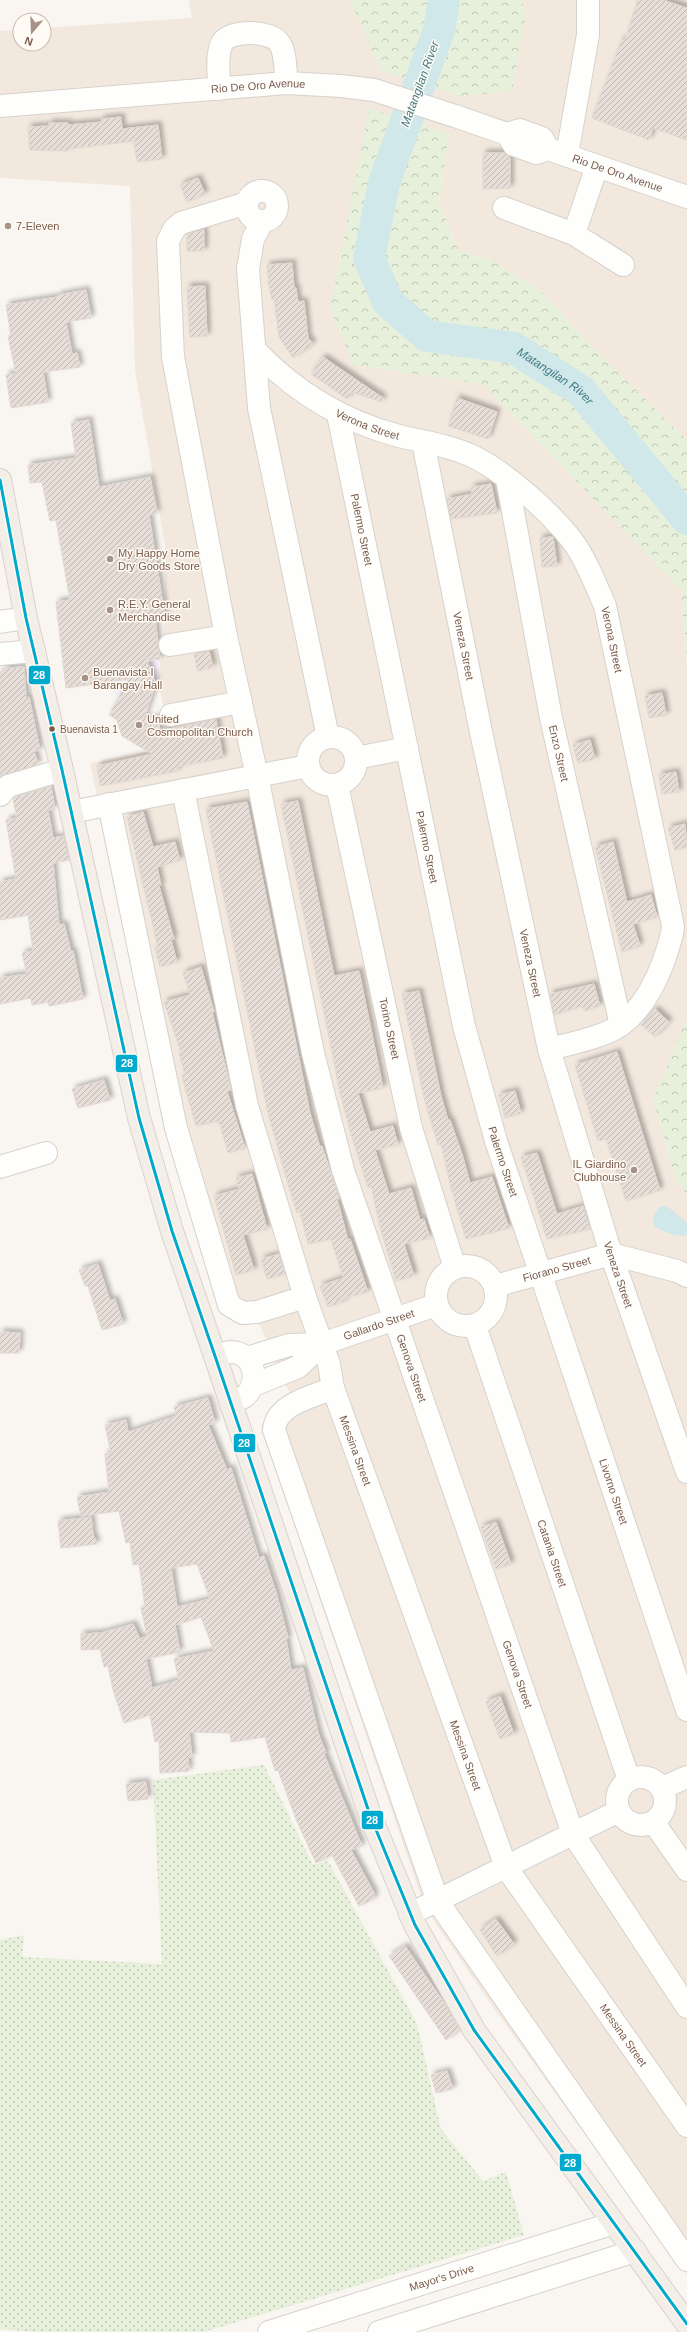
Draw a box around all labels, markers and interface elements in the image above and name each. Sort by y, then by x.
north arrow [12,12,52,52]
text: N [23,34,34,48]
water label: Matangilan River [398,38,442,129]
street label: Rio De Oro Avenue [211,77,306,95]
street label: Rio De Oro Avenue [571,152,664,194]
place label: 7-Eleven [16,220,59,232]
marker: 7-Eleven [3,221,13,231]
water label: Matangilan River [514,345,597,408]
street label: Verona Street [334,407,401,442]
street label: Palermo Street [349,492,375,567]
place label: My Happy Home Dry Goods Store [118,547,200,572]
marker: My Happy Home Dry Goods Store [105,554,115,564]
place label: R.E.Y. General Merchandise [118,598,191,623]
marker: R.E.Y. General Merchandise [105,605,115,615]
street label: Verona Street [599,605,625,674]
street label: Veneza Street [451,611,476,681]
line badge: 28 [28,665,51,685]
place label: Buenavista I Barangay Hall [93,666,162,691]
text: 28 [33,669,45,681]
marker: Buenavista I Barangay Hall [80,673,90,683]
place label: United Cosmopolitan Church [147,713,253,738]
marker: United Cosmopolitan Church [134,720,144,730]
marker: Buenavista 1 [47,724,57,734]
place label: Buenavista 1 [60,724,118,735]
street label: Enzo Street [547,724,571,782]
street label: Palermo Street [414,810,440,884]
street label: Veneza Street [517,928,544,998]
street label: Torino Street [377,997,402,1060]
line badge: 28 [115,1054,138,1073]
text: 28 [121,1057,133,1069]
street label: Palermo Street [486,1125,520,1198]
place label: IL Giardino Clubhouse [573,1158,626,1183]
marker: IL Giardino Clubhouse [629,1165,639,1175]
street label: Veneza Street [602,1240,635,1309]
street label: Fiorano Street [521,1254,592,1284]
street label: Gallardo Street [342,1307,416,1342]
street label: Genova Street [394,1332,429,1403]
street label: Messina Street [337,1414,374,1487]
line badge: 28 [233,1433,256,1453]
text: 28 [238,1437,250,1449]
street label: Livorno Street [597,1457,630,1526]
street label: Catania Street [535,1518,569,1589]
street label: Genova Street [500,1639,535,1710]
street label: Messina Street [448,1719,484,1792]
line badge: 28 [361,1810,384,1830]
text: 28 [366,1814,378,1826]
street label: Messina Street [598,2002,649,2069]
line badge: 28 [559,2153,582,2172]
text: 28 [564,2157,576,2169]
street label: Mayor's Drive [408,2262,475,2293]

